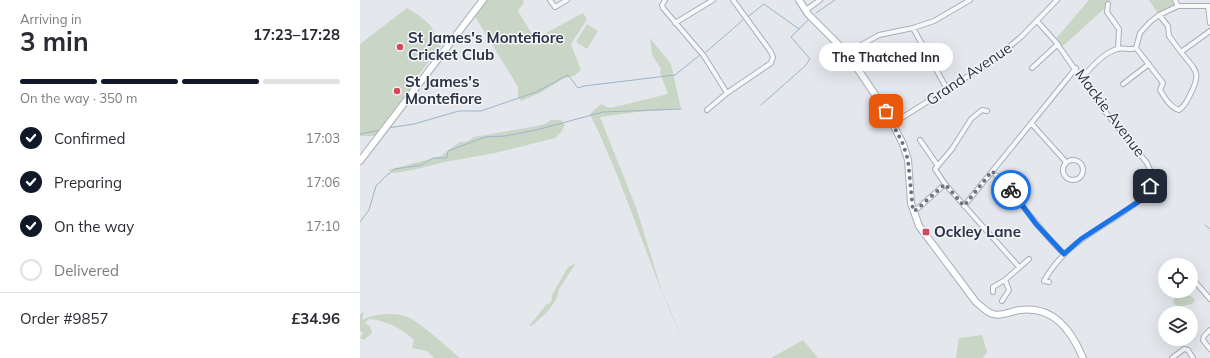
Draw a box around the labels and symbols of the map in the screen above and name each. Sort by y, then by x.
place label: St James's Montefiore Cricket Club [408,28,564,64]
street label: Grand Avenue [922,38,1015,109]
marker: St James's Montefiore Cricket Club [395,42,405,52]
callout: The Thatched Inn [819,43,953,71]
street label: Mackie Avenue [1071,65,1150,160]
place label: St James's Montefiore [405,72,482,108]
marker: St James's Montefiore [392,86,402,96]
pin [869,94,903,128]
pin [1133,169,1167,203]
courier [991,170,1031,210]
place label: Ockley Lane [934,222,1021,241]
marker: Ockley Lane [921,227,931,237]

